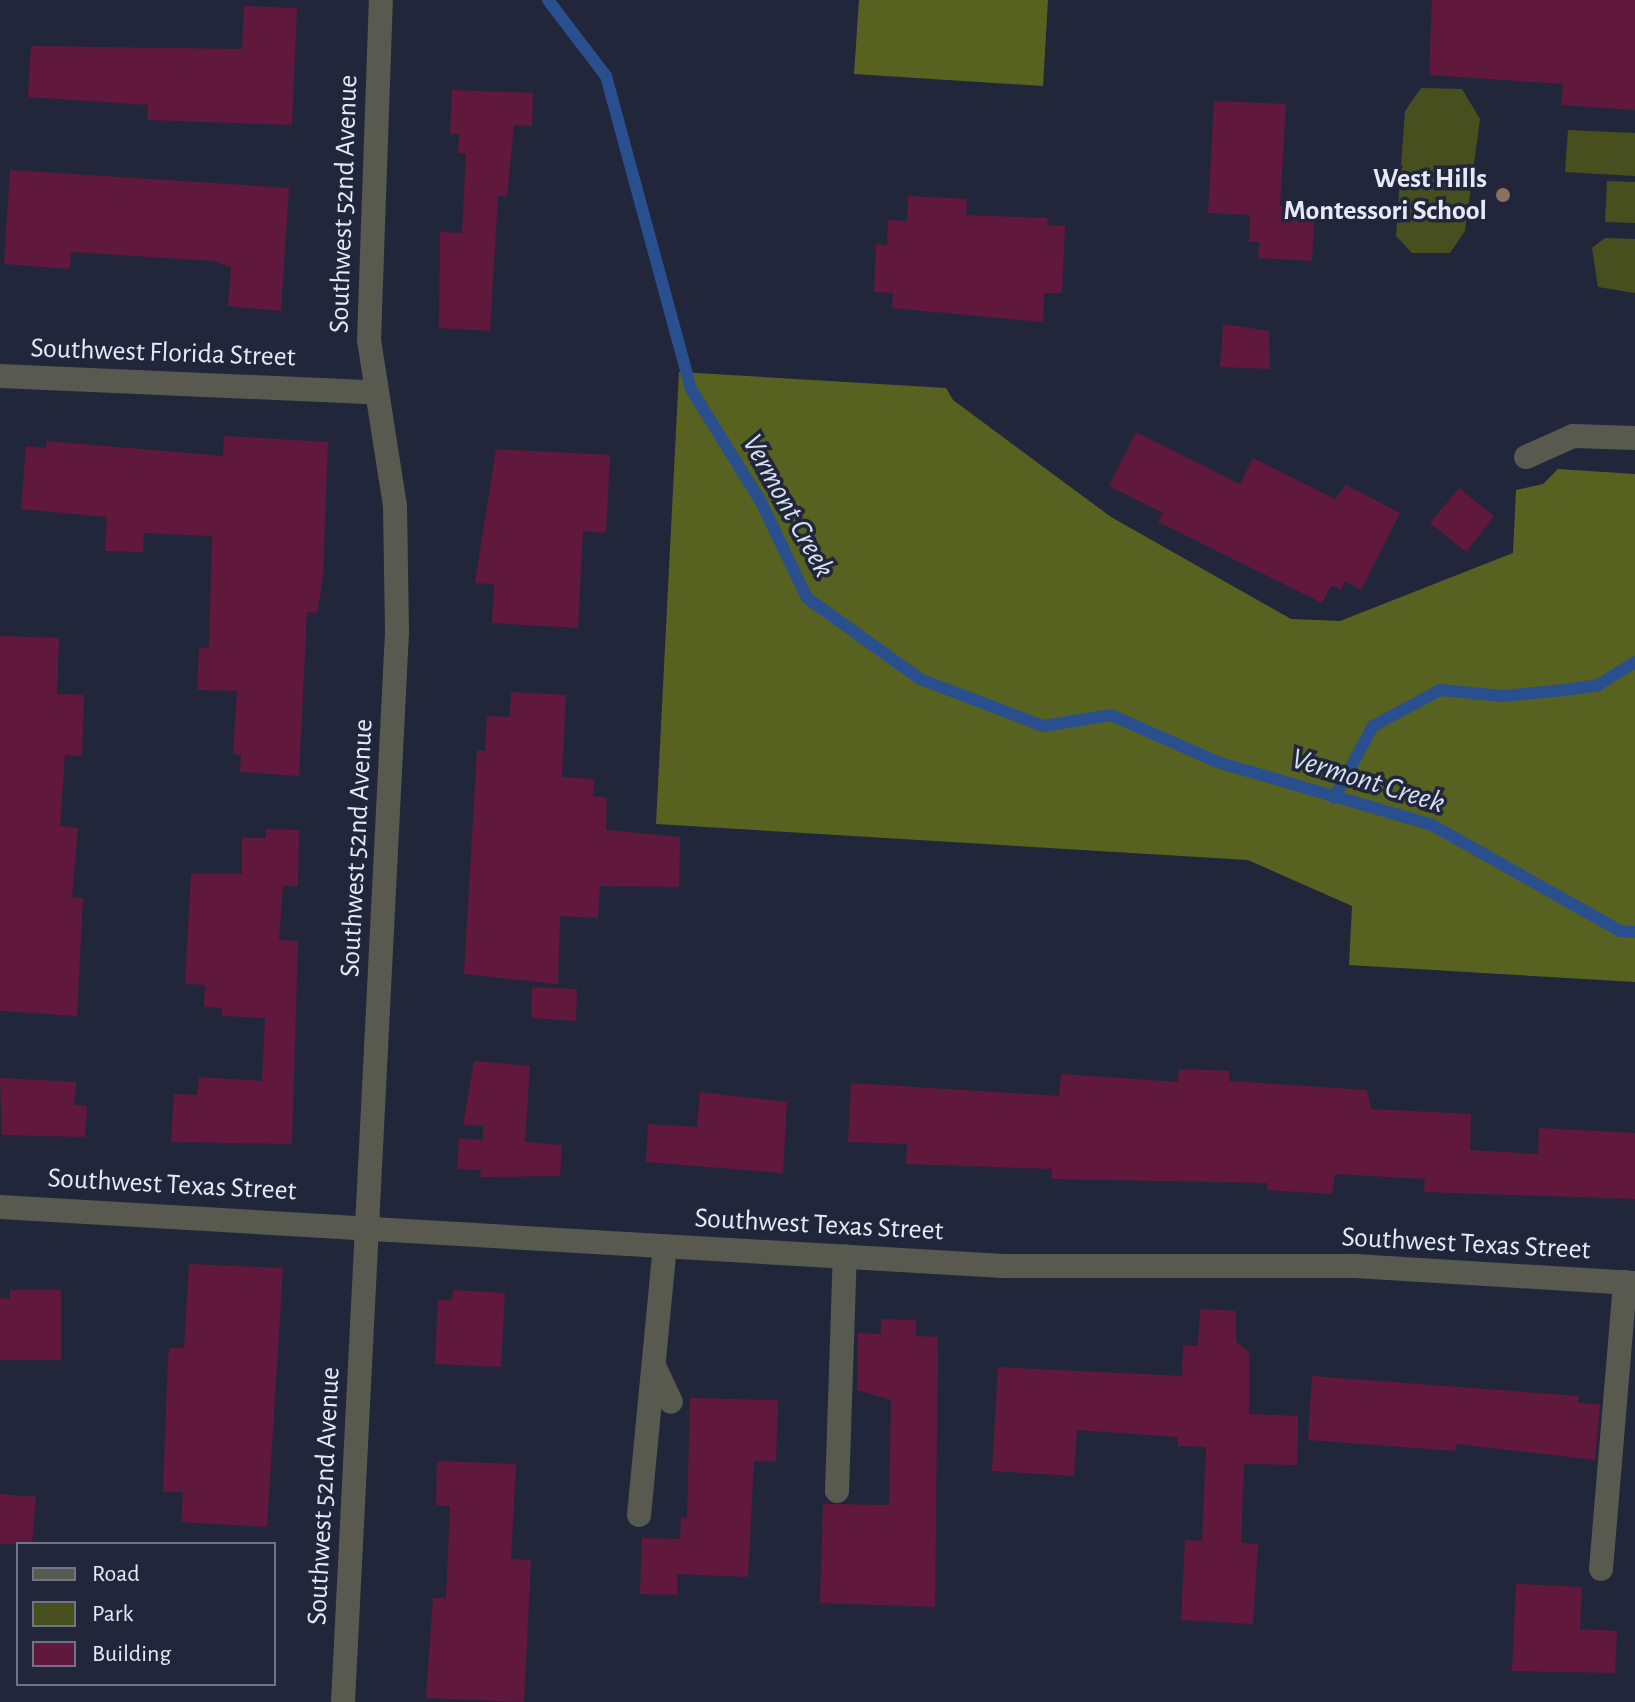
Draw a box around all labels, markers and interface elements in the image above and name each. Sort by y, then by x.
street label: Southwest 52nd Avenue [323,74,365,334]
place label: West Hills Montessori School [1284,162,1487,228]
marker: West Hills Montessori School [1494,186,1512,204]
street label: Southwest Florida Street [30,332,296,374]
water label: Vermont Creek [734,428,842,584]
street label: Southwest 52nd Avenue [333,718,381,978]
water label: Vermont Creek [1287,741,1449,821]
street label: Southwest Texas Street [47,1162,297,1208]
street label: Southwest Texas Street [694,1202,944,1248]
street label: Southwest Texas Street [1341,1221,1591,1267]
street label: Southwest 52nd Avenue [300,1366,348,1626]
legend [16,1542,276,1686]
text: Road [92,1562,140,1586]
text: Park [92,1602,133,1626]
text: Building [92,1642,171,1666]

